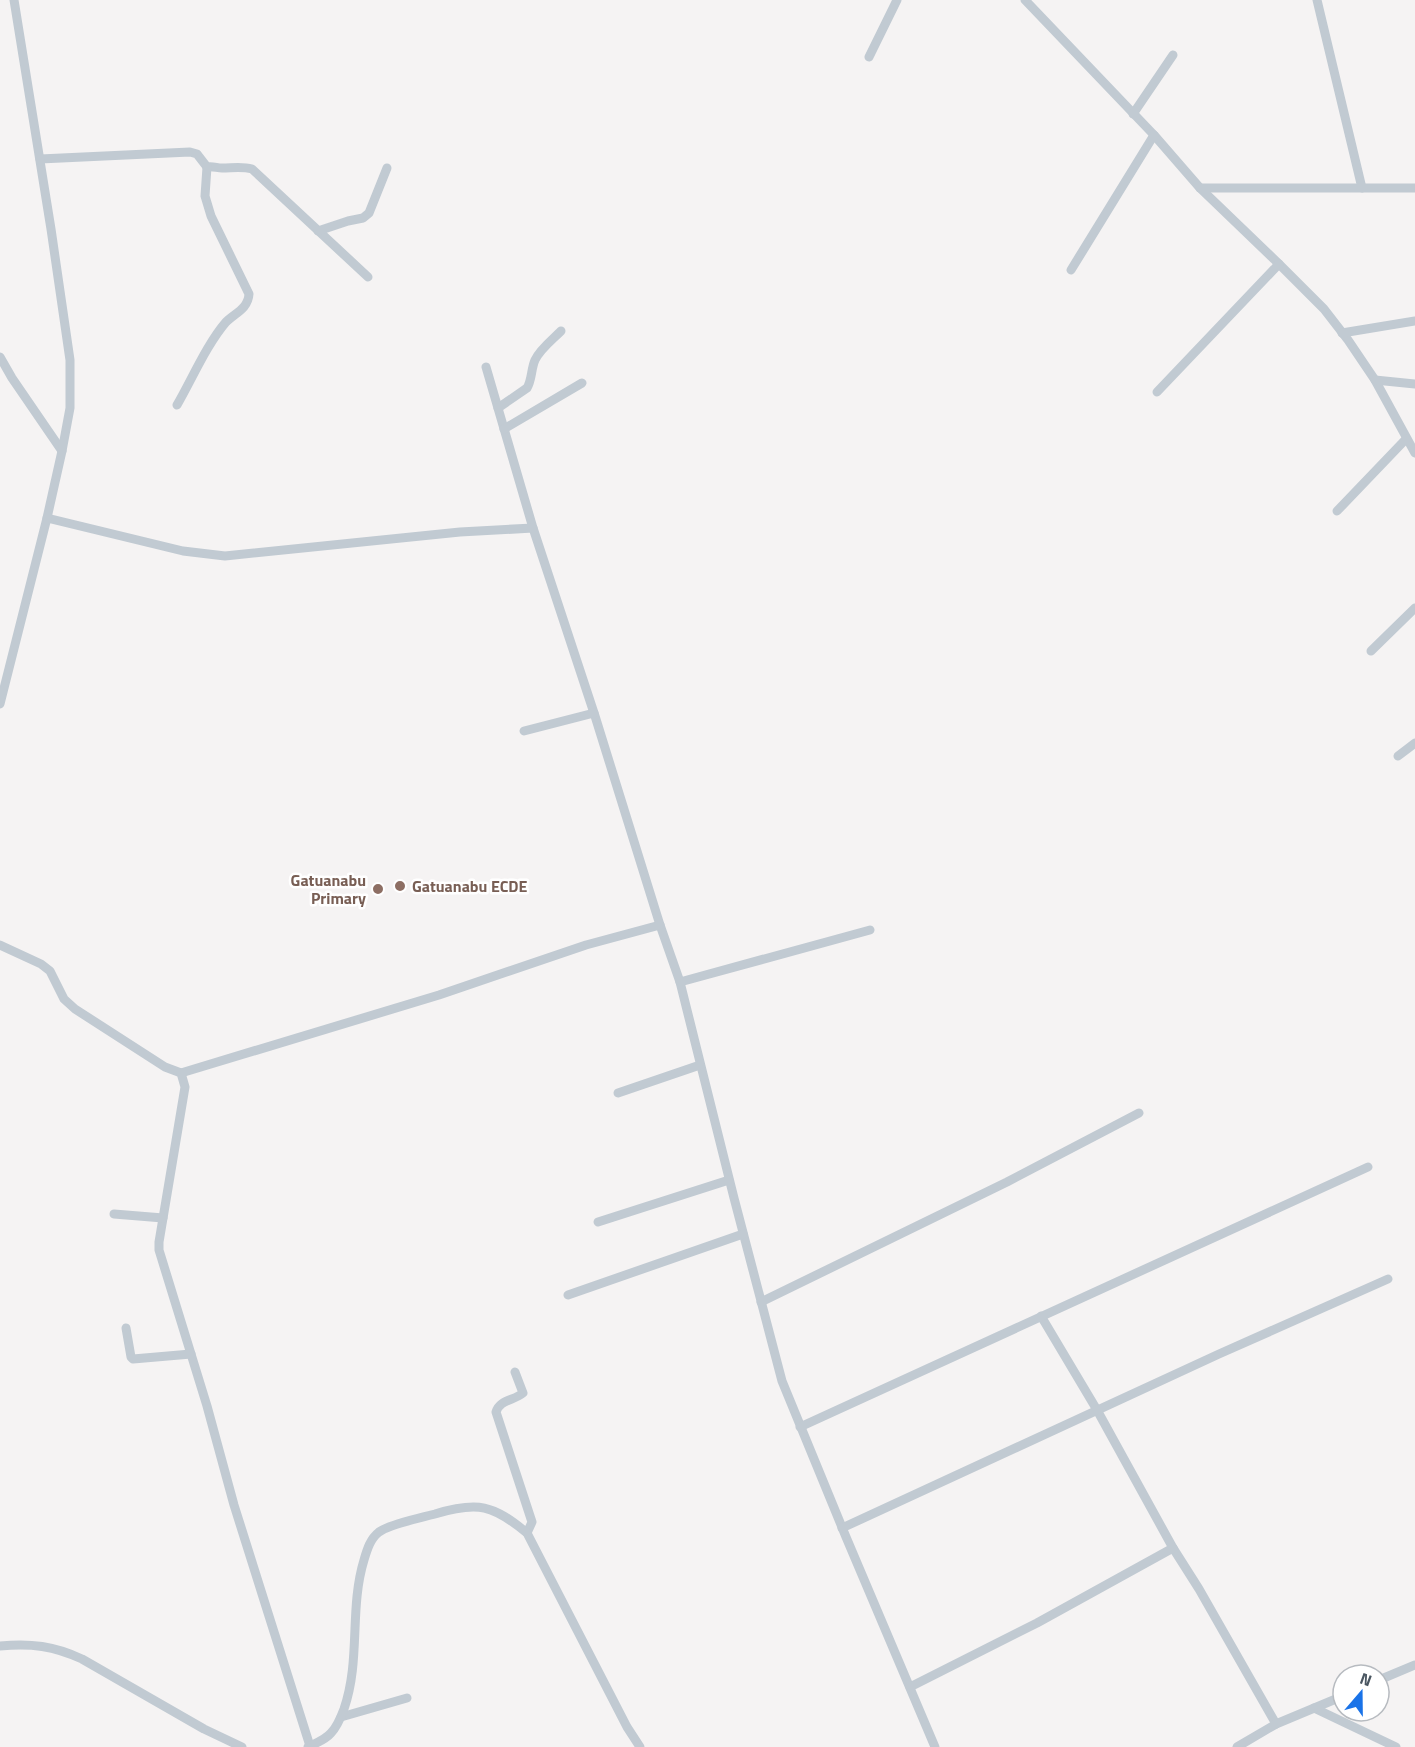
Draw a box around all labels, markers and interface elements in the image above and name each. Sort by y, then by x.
place label: Gatuanabu Primary [291,868,366,910]
place label: Gatuanabu ECDE [412,874,528,898]
marker: Gatuanabu ECDE [393,879,407,893]
marker: Gatuanabu Primary [371,882,385,896]
north arrow [1331,1663,1391,1723]
text: N [1357,1666,1375,1692]

